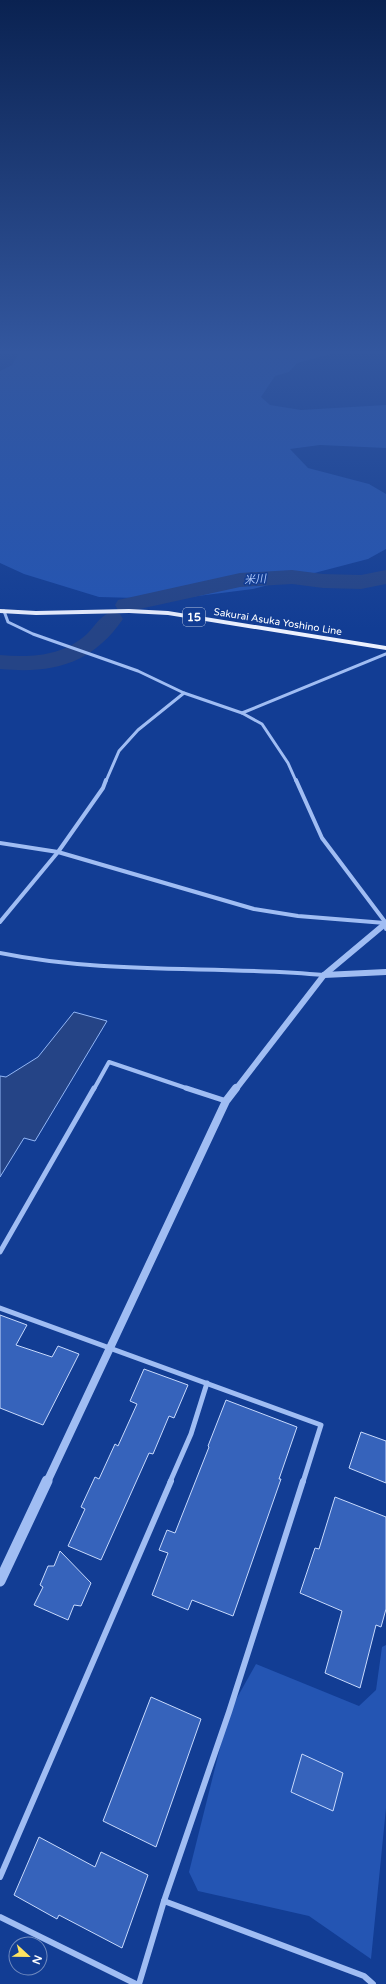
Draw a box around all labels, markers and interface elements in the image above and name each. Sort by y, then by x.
water label: 米川 [244,572,267,587]
street label: Sakurai Asuka Yoshino Line [213,606,343,638]
road number: 15 [183,608,205,626]
north arrow [8,1936,48,1976]
text: N [29,1953,44,1966]

